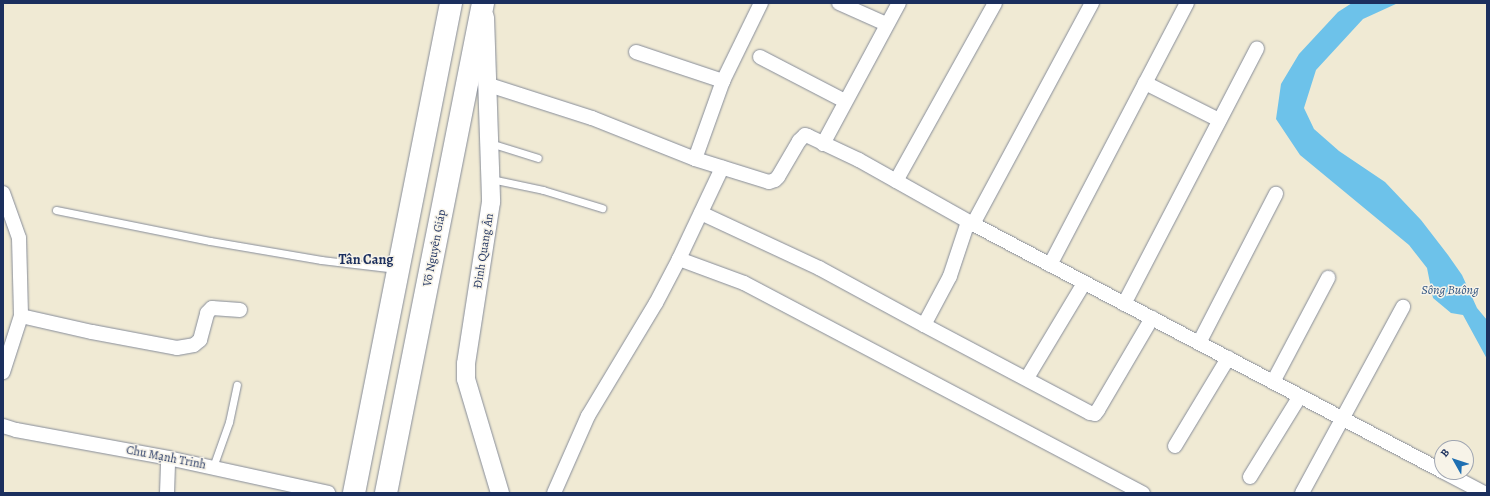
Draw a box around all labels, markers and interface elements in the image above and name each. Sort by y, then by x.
street label: Võ Nguyên Giáp [420,208,450,288]
street label: Đinh Quang Ân [471,212,497,290]
district label: Tân Cang [339,252,393,268]
water label: Sông Buông [1421,282,1479,298]
north arrow [1434,440,1474,480]
street label: Chu Mạnh Trinh [125,443,207,473]
text: B [1437,445,1453,460]

